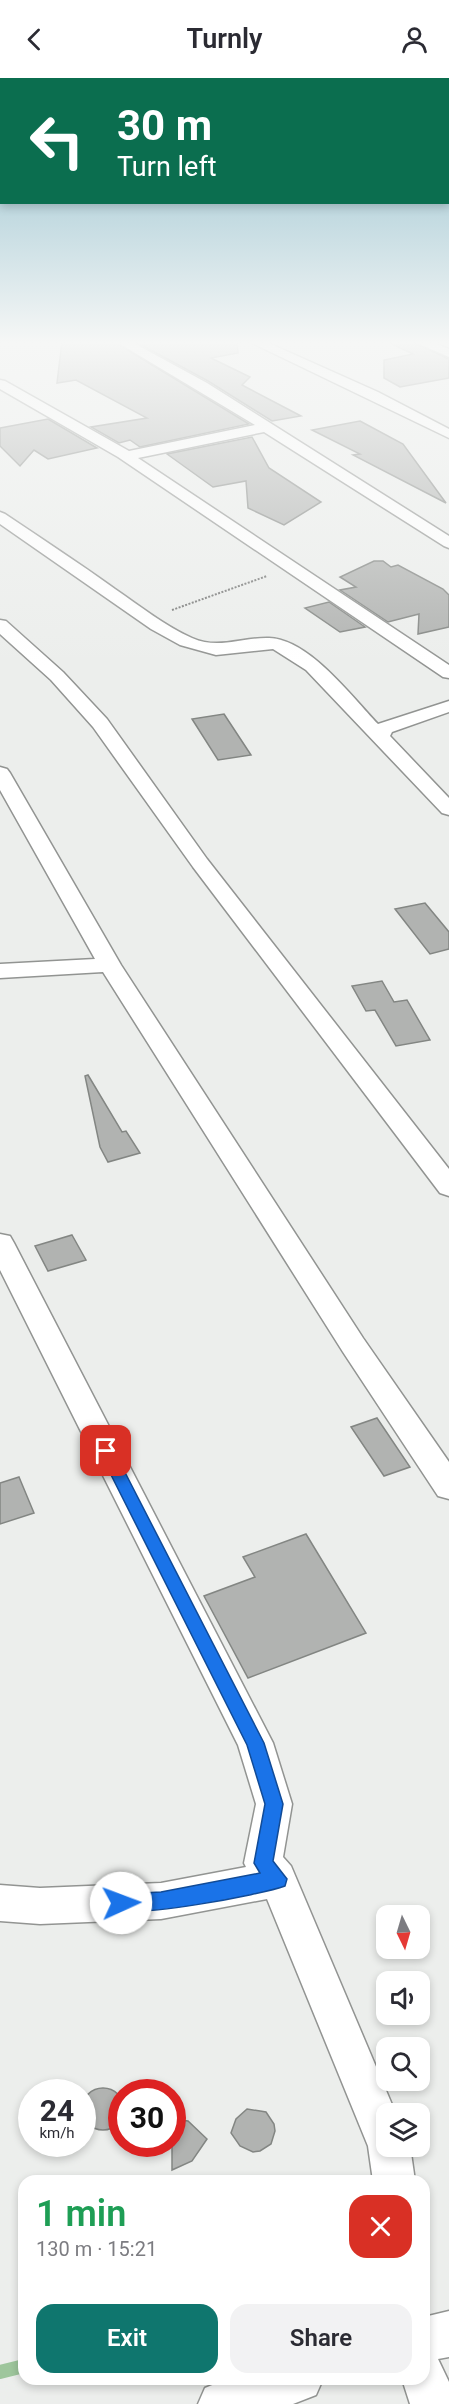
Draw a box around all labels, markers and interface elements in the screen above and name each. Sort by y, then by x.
icon: back [18,23,51,56]
text: Turnly [187,23,262,55]
icon: person [398,23,431,56]
text: 30 m [117,101,212,150]
icon: left [18,102,96,180]
text: Turn left [117,151,217,183]
pin [80,1425,131,1476]
icon: arrive [89,1434,122,1467]
position arrow [89,1871,153,1935]
north arrow [376,1905,430,1959]
map controls [376,1905,430,2157]
button: sound [376,1971,430,2025]
button: search [376,2037,430,2091]
speed limit sign: 30 [108,2079,186,2157]
text: 24 [40,2093,74,2128]
button: layers [376,2103,430,2157]
text: km/h [39,2124,75,2142]
text: 1 min [36,2193,126,2235]
button: close [349,2195,412,2258]
text: 130 m · 15:21 [36,2237,157,2261]
button: Exit [36,2304,218,2373]
button: Share [230,2304,412,2373]

